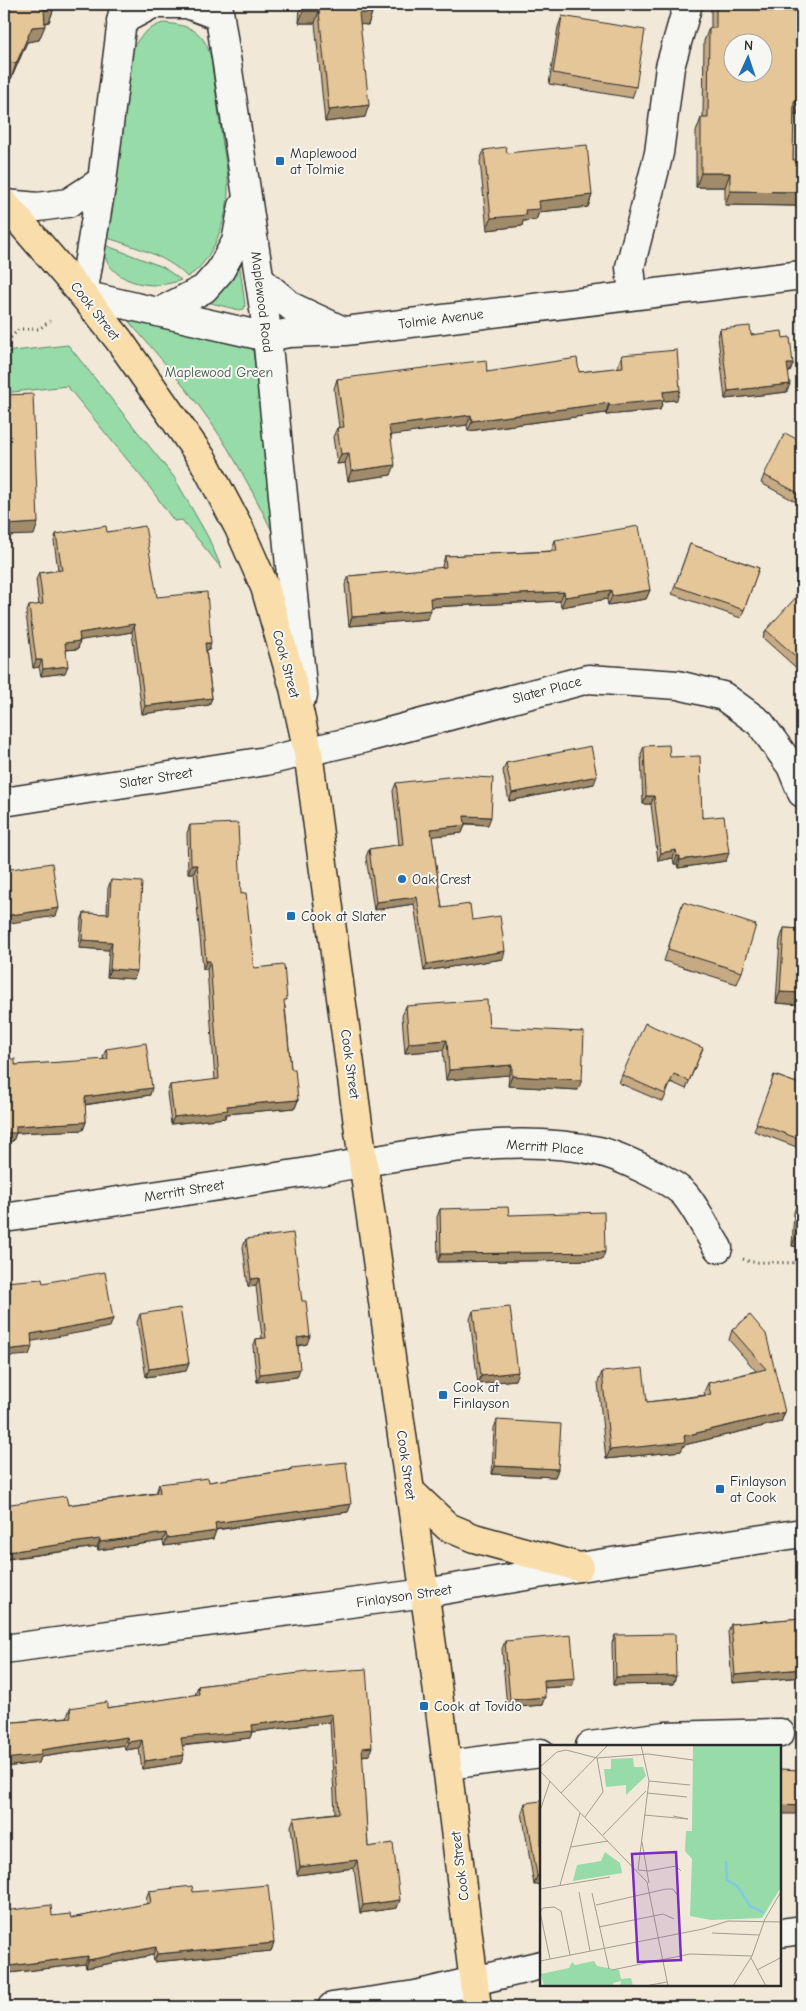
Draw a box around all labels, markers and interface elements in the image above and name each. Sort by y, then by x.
north arrow [724,32,774,82]
text: N [744,37,754,54]
place label: Maplewood at Tolmie [290,145,357,178]
marker: Maplewood at Tolmie [274,155,286,167]
street label: Maplewood Road [247,250,277,354]
street label: Cook Street [67,278,124,345]
street label: Tolmie Avenue [398,305,484,333]
park label: Maplewood Green [165,364,273,381]
street label: Cook Street [269,628,304,701]
street label: Slater Place [511,673,583,707]
street label: Slater Street [118,764,195,792]
place label: Oak Crest [412,871,471,888]
marker: Oak Crest [396,873,408,885]
place label: Cook at Slater [301,908,386,925]
marker: Cook at Slater [285,910,297,922]
street label: Cook Street [337,1028,363,1101]
street label: Merritt Place [506,1136,584,1158]
street label: Merritt Street [143,1176,226,1206]
place label: Cook at Finlayson [453,1379,509,1412]
marker: Cook at Finlayson [437,1389,449,1401]
street label: Cook Street [393,1429,419,1502]
place label: Finlayson at Cook [730,1473,786,1506]
marker: Finlayson at Cook [714,1483,726,1495]
street label: Finlayson Street [355,1581,454,1611]
place label: Cook at Tovido [434,1698,522,1715]
marker: Cook at Tovido [418,1700,430,1712]
inset map [540,1745,781,1986]
street label: Cook Street [447,1829,473,1902]

